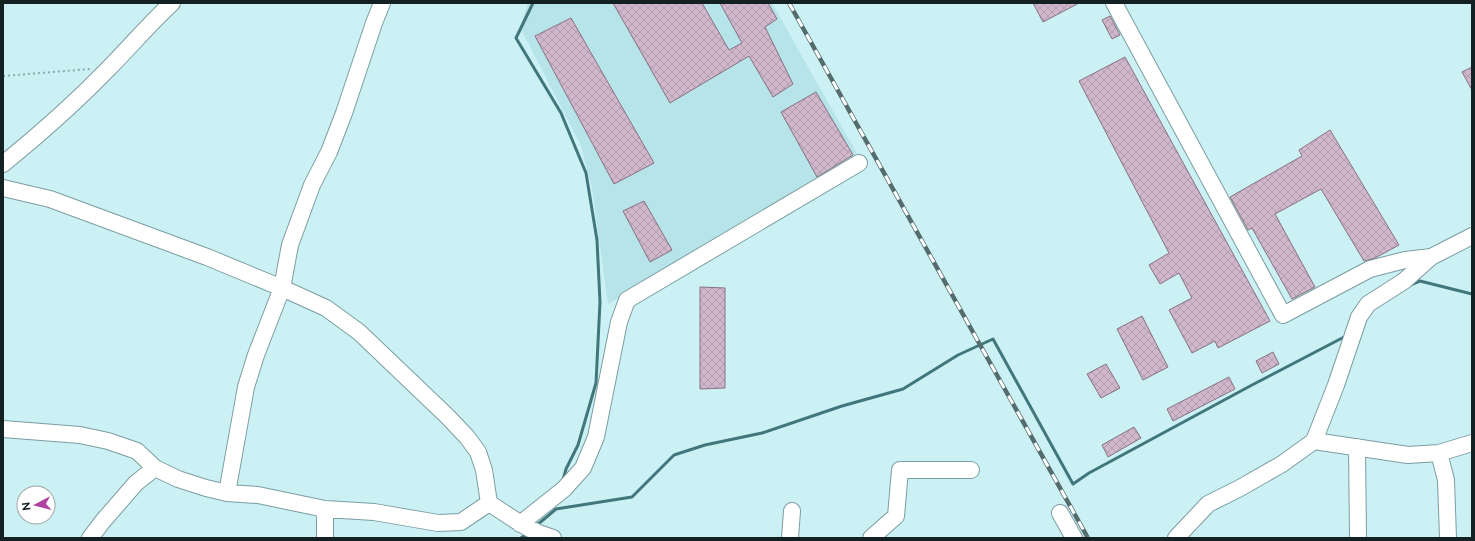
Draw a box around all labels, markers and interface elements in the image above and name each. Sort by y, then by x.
north arrow [16,485,56,525]
text: N [20,501,34,511]

